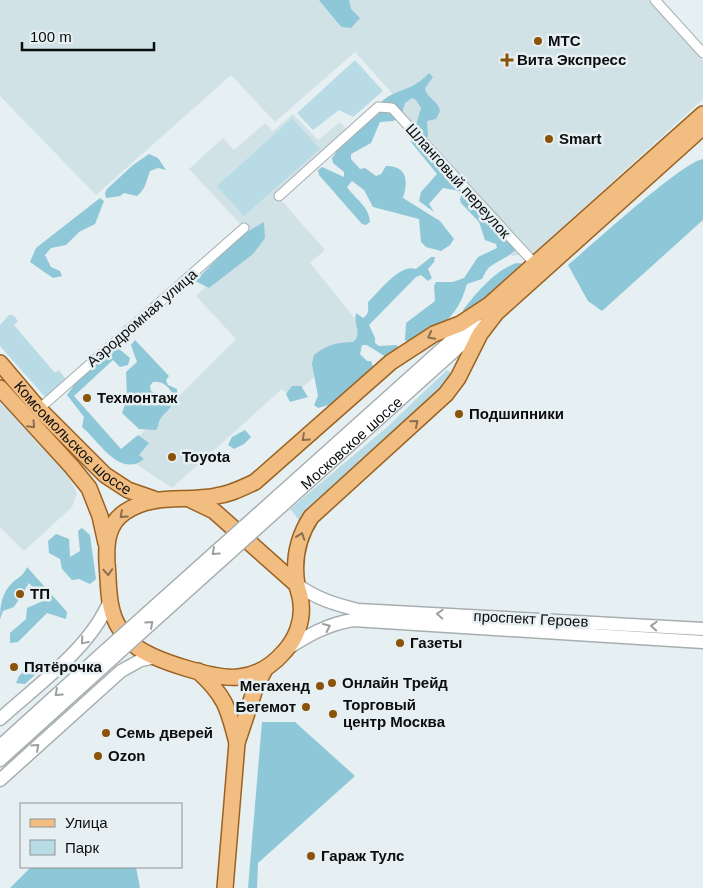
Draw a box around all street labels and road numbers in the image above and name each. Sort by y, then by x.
street label: Шланговый переулок [403,120,514,242]
street label: Аэродромная улица [83,265,201,370]
street label: Комсомольское шоссе [11,377,135,498]
street label: Московское шоссе [297,393,405,493]
street label: проспект Героев [473,607,589,630]

